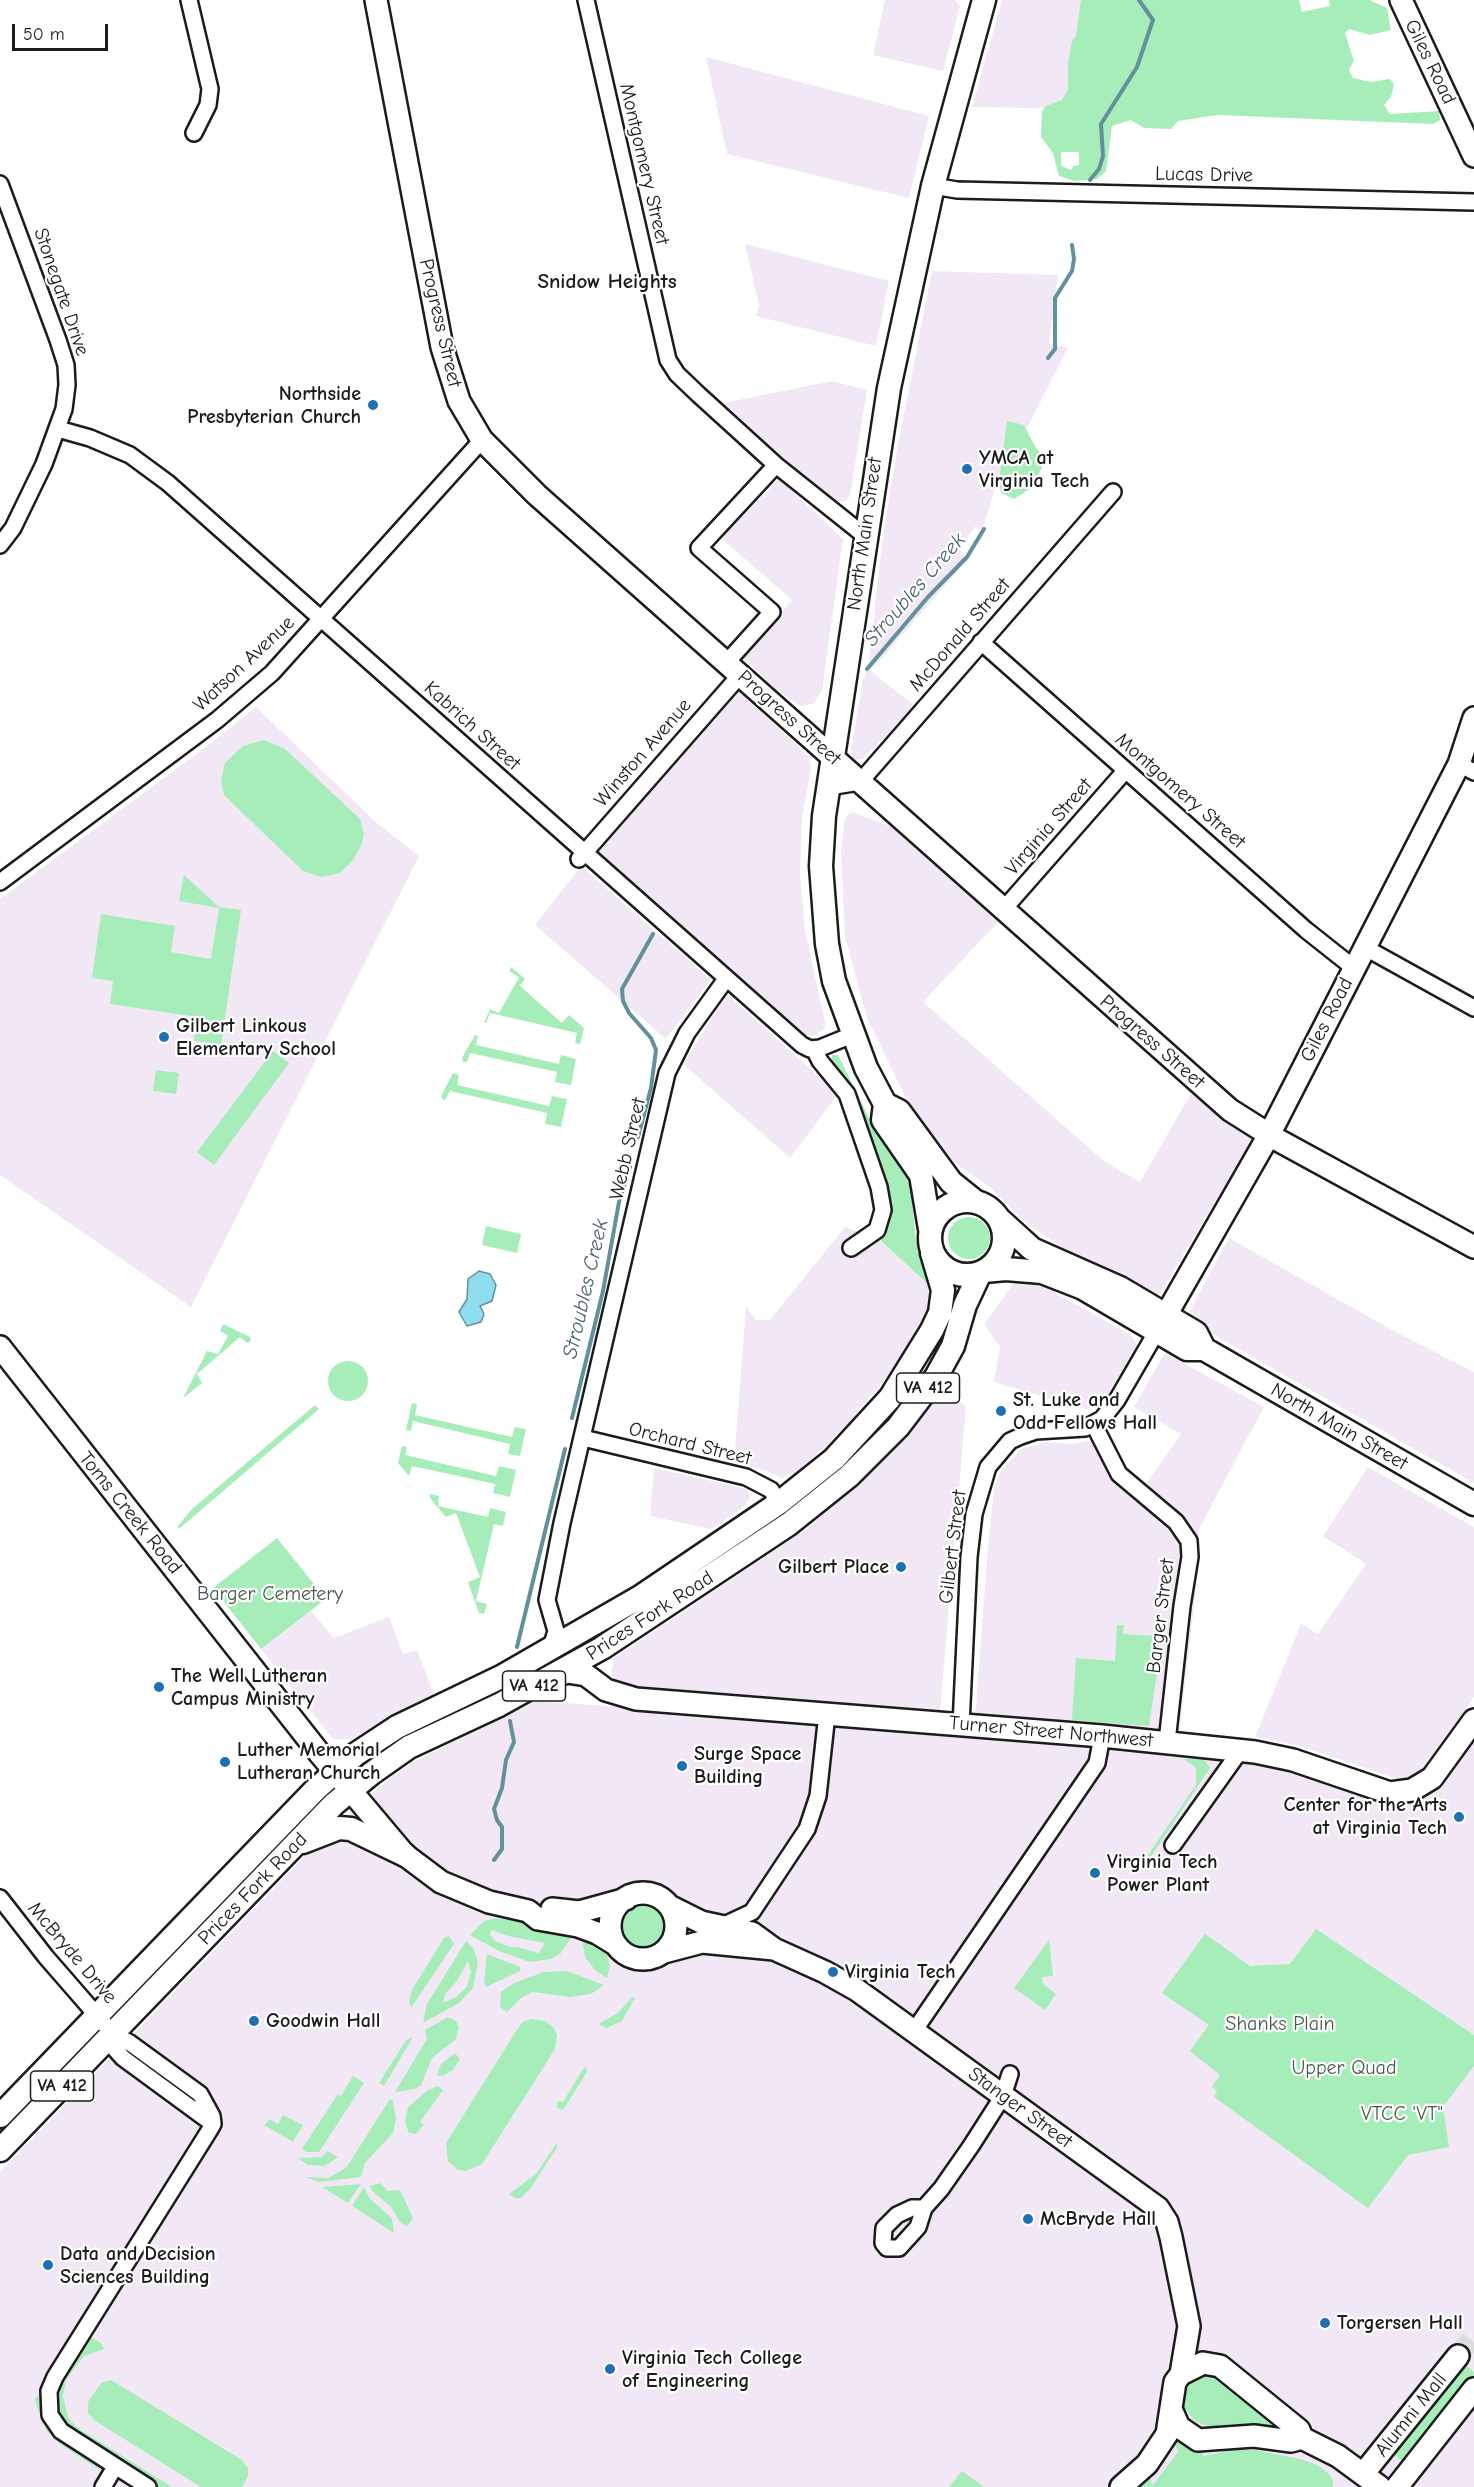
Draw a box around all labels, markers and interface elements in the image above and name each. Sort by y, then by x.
scale bar [15,12,111,50]
street label: Giles Road [1399,16,1461,108]
text: 50 m [23,24,65,45]
street label: Montgomery Street [614,81,674,247]
street label: Lucas Drive [1155,162,1253,188]
street label: Stonegate Drive [28,225,94,359]
street label: Progress Street [414,256,466,390]
district label: Snidow Heights [537,269,677,295]
place label: Northside Presbyterian Church [187,382,361,429]
marker: Northside Presbyterian Church [366,398,380,412]
place label: YMCA at Virginia Tech [979,446,1090,493]
street label: North Main Street [842,456,888,612]
marker: YMCA at Virginia Tech [960,462,974,476]
water label: Stroubles Creek [859,528,971,652]
street label: McDonald Street [904,573,1016,697]
street label: Watson Avenue [188,611,300,717]
street label: Progress Street [732,665,846,771]
street label: Kabrich Street [419,676,525,776]
street label: Winston Avenue [589,694,697,812]
street label: Montgomery Street [1110,728,1250,854]
street label: Virginia Street [1000,774,1098,880]
street label: Giles Road [1296,974,1358,1066]
street label: Progress Street [1095,990,1209,1094]
place label: Gilbert Linkous Elementary School [176,1014,336,1061]
marker: Gilbert Linkous Elementary School [157,1030,171,1044]
street label: Webb Street [605,1096,651,1202]
water label: Stroubles Creek [558,1217,614,1361]
road number: VA 412 [896,1373,960,1403]
street label: North Main Street [1266,1378,1412,1476]
place label: St. Luke and Odd Fellows Hall [1013,1388,1157,1435]
marker: St. Luke and Odd Fellows Hall [994,1404,1008,1418]
street label: Orchard Street [626,1417,754,1471]
street label: Toms Creek Road [73,1447,187,1579]
street label: Gilbert Street [934,1489,972,1605]
place label: Gilbert Place [778,1555,889,1579]
street label: Barger Street [1142,1557,1180,1675]
marker: Gilbert Place [894,1560,908,1574]
street label: Prices Fork Road [582,1566,718,1666]
park label: Barger Cemetery [197,1582,343,1606]
place label: The Well Lutheran Campus Ministry [171,1664,327,1711]
road number: VA 412 [502,1671,566,1701]
marker: The Well Lutheran Campus Ministry [152,1680,166,1694]
street label: Turner Street Northwest [948,1711,1154,1753]
place label: Luther Memorial Lutheran Church [237,1738,381,1785]
place label: Surge Space Building [694,1742,801,1789]
marker: Luther Memorial Lutheran Church [218,1755,232,1769]
marker: Surge Space Building [675,1759,689,1773]
place label: Center for the Arts at Virginia Tech [1283,1793,1447,1840]
marker: Center for the Arts at Virginia Tech [1452,1810,1466,1824]
street label: Prices Fork Road [193,1828,313,1950]
place label: Virginia Tech Power Plant [1107,1850,1218,1897]
marker: Virginia Tech Power Plant [1088,1866,1102,1880]
street label: McBryde Drive [22,1897,122,2009]
place label: Virginia Tech [845,1960,956,1984]
marker: Virginia Tech [826,1965,840,1979]
place label: Goodwin Hall [266,2009,380,2033]
park label: Shanks Plain [1225,2012,1335,2036]
marker: Goodwin Hall [247,2014,261,2028]
park label: Upper Quad [1292,2056,1396,2080]
street label: Stanger Street [963,2062,1077,2154]
road number: VA 412 [31,2071,94,2101]
park label: VTCC 'VT" [1361,2102,1443,2126]
place label: McBryde Hall [1040,2207,1156,2231]
marker: McBryde Hall [1021,2212,1035,2226]
place label: Data and Decision Sciences Building [60,2242,216,2289]
marker: Data and Decision Sciences Building [41,2258,55,2272]
place label: Torgersen Hall [1337,2311,1463,2335]
marker: Torgersen Hall [1318,2316,1332,2330]
place label: Virginia Tech College of Engineering [622,2346,802,2393]
marker: Virginia Tech College of Engineering [603,2362,617,2376]
street label: Alumni Mall [1370,2368,1452,2462]

